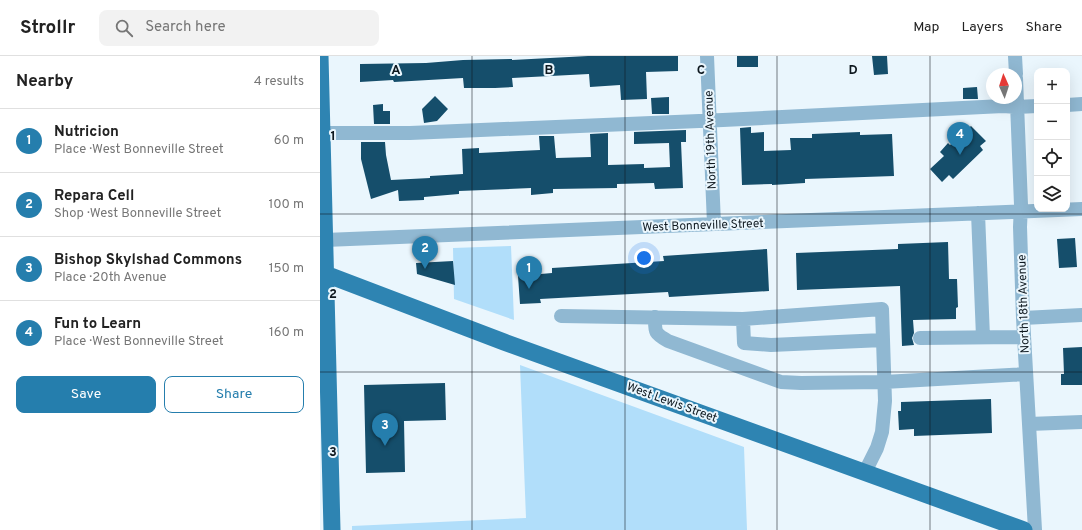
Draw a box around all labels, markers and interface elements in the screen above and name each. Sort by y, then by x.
search box [99,10,379,46]
text: Strollr [20,16,75,40]
icon: search [113,17,135,39]
text: Search here [145,18,225,37]
text: Map [913,19,939,36]
text: Layers [961,19,1003,36]
text: Share [1025,19,1062,36]
text: A [391,63,401,79]
text: B [545,63,554,79]
text: C [697,63,705,79]
text: D [848,63,858,79]
north arrow [986,68,1022,104]
map controls [1034,68,1070,212]
button: + [1034,68,1070,104]
text: Nearby [16,71,73,93]
text: 4 results [254,74,304,90]
street label: North 19th Avenue [701,90,721,190]
button: − [1034,104,1070,140]
pin: 4 [947,122,973,155]
text: Nutricion [54,123,119,142]
text: 1 [330,129,336,145]
text: 1 [26,133,32,149]
text: 60 m [274,133,304,149]
button: locate [1034,140,1070,176]
text: Place · West Bonneville Street [54,142,224,158]
button: layers [1034,176,1070,212]
text: Repara Cell [54,187,134,206]
text: 2 [25,197,33,213]
text: 100 m [268,197,304,213]
text: Shop · West Bonneville Street [54,206,221,222]
street label: West Bonneville Street [642,216,764,236]
pin: 2 [412,236,438,269]
your location [634,248,654,268]
text: Bishop Skylshad Commons [54,251,242,270]
street label: North 18th Avenue [1014,254,1034,354]
pin: 1 [516,256,542,289]
text: 3 [25,261,33,277]
text: 150 m [269,261,304,277]
text: Place · 20th Avenue [54,270,167,286]
text: 2 [329,287,337,303]
text: Fun to Learn [54,315,141,334]
text: 4 [25,325,33,341]
text: 160 m [269,325,304,341]
text: Place · West Bonneville Street [54,334,224,350]
button: Save [16,376,156,413]
button: Share [164,376,304,413]
street label: West Lewis Street [624,379,719,427]
pin: 3 [372,413,398,446]
text: 3 [329,445,337,461]

